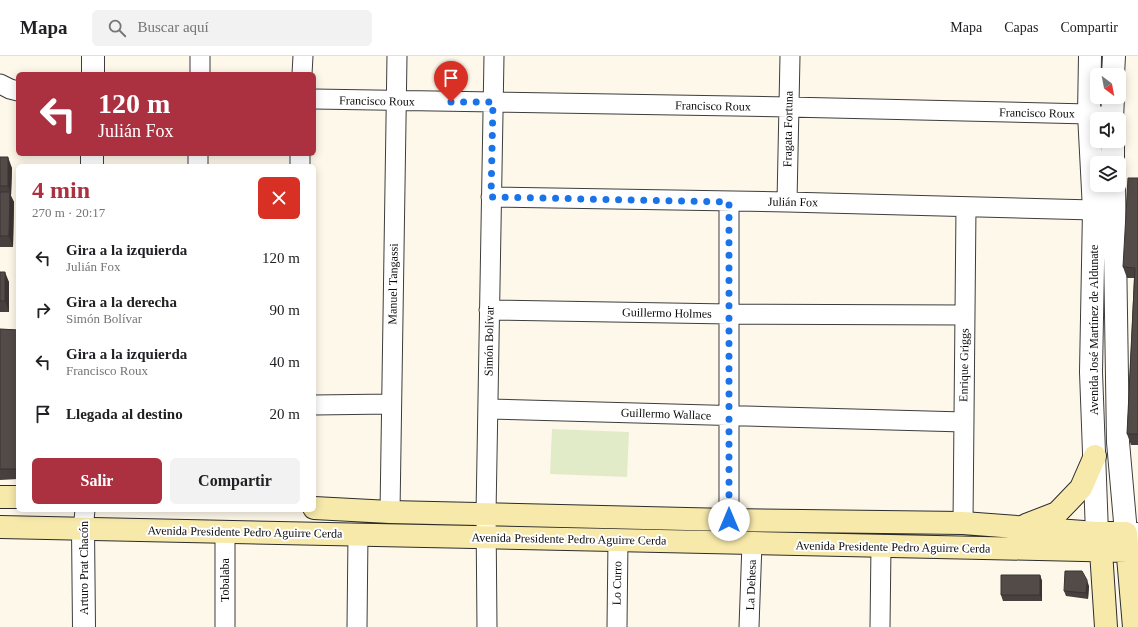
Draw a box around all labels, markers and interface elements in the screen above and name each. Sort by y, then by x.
search box [92,10,372,46]
text: Mapa [20,17,68,38]
icon: search [106,17,128,39]
text: Buscar aquí [138,19,209,35]
text: Mapa [950,20,982,35]
text: Capas [1004,20,1038,35]
text: Compartir [1060,20,1118,35]
pin [434,61,468,102]
icon: arrive [440,67,462,89]
north arrow [1090,68,1126,104]
map controls [1090,68,1126,192]
icon: left [32,88,84,140]
text: 120 m [98,88,170,119]
street label: Fragata Fortuna [780,90,796,167]
street label: Francisco Roux [339,93,415,109]
street label: Francisco Roux [675,98,751,114]
street label: Francisco Roux [999,105,1075,121]
button: sound [1090,112,1126,148]
text: Julián Fox [98,121,174,141]
button: layers [1090,156,1126,192]
text: 4 min [32,177,90,203]
button: close [258,177,300,219]
street label: Julián Fox [768,195,818,209]
text: 270 m · 20:17 [32,205,105,220]
text: Gira a la izquierda [66,242,187,258]
street label: Manuel Tangassi [385,243,401,325]
street label: Avenida José Martínez de Aldunate [1087,245,1101,415]
icon: left [32,247,54,269]
text: 120 m [262,250,300,266]
text: Julián Fox [66,259,121,274]
text: Gira a la derecha [66,294,177,310]
icon: right [32,299,54,321]
text: 90 m [270,302,300,318]
street label: Guillermo Holmes [622,305,712,321]
street label: Simón Bolívar [481,306,497,376]
text: Simón Bolívar [66,311,142,326]
street label: Enrique Griggs [956,328,972,402]
text: Gira a la izquierda [66,346,187,362]
icon: left [32,351,54,373]
text: 40 m [270,354,300,370]
text: Francisco Roux [66,363,148,378]
icon: arrive [32,403,54,425]
street label: Guillermo Wallace [621,405,711,423]
text: Llegada al destino [66,406,183,422]
text: 20 m [270,406,300,422]
button: Salir [32,458,162,504]
button: Compartir [170,458,300,504]
position arrow [708,499,750,541]
street label: Arturo Prat Chacón [77,521,91,615]
street label: Avenida Presidente Pedro Aguirre Cerda [147,523,343,541]
street label: Avenida Presidente Pedro Aguirre Cerda [471,530,667,548]
street label: Avenida Presidente Pedro Aguirre Cerda [795,538,991,556]
street label: Tobalaba [218,557,232,602]
street label: La Dehesa [743,559,759,611]
street label: Lo Curro [610,561,624,605]

